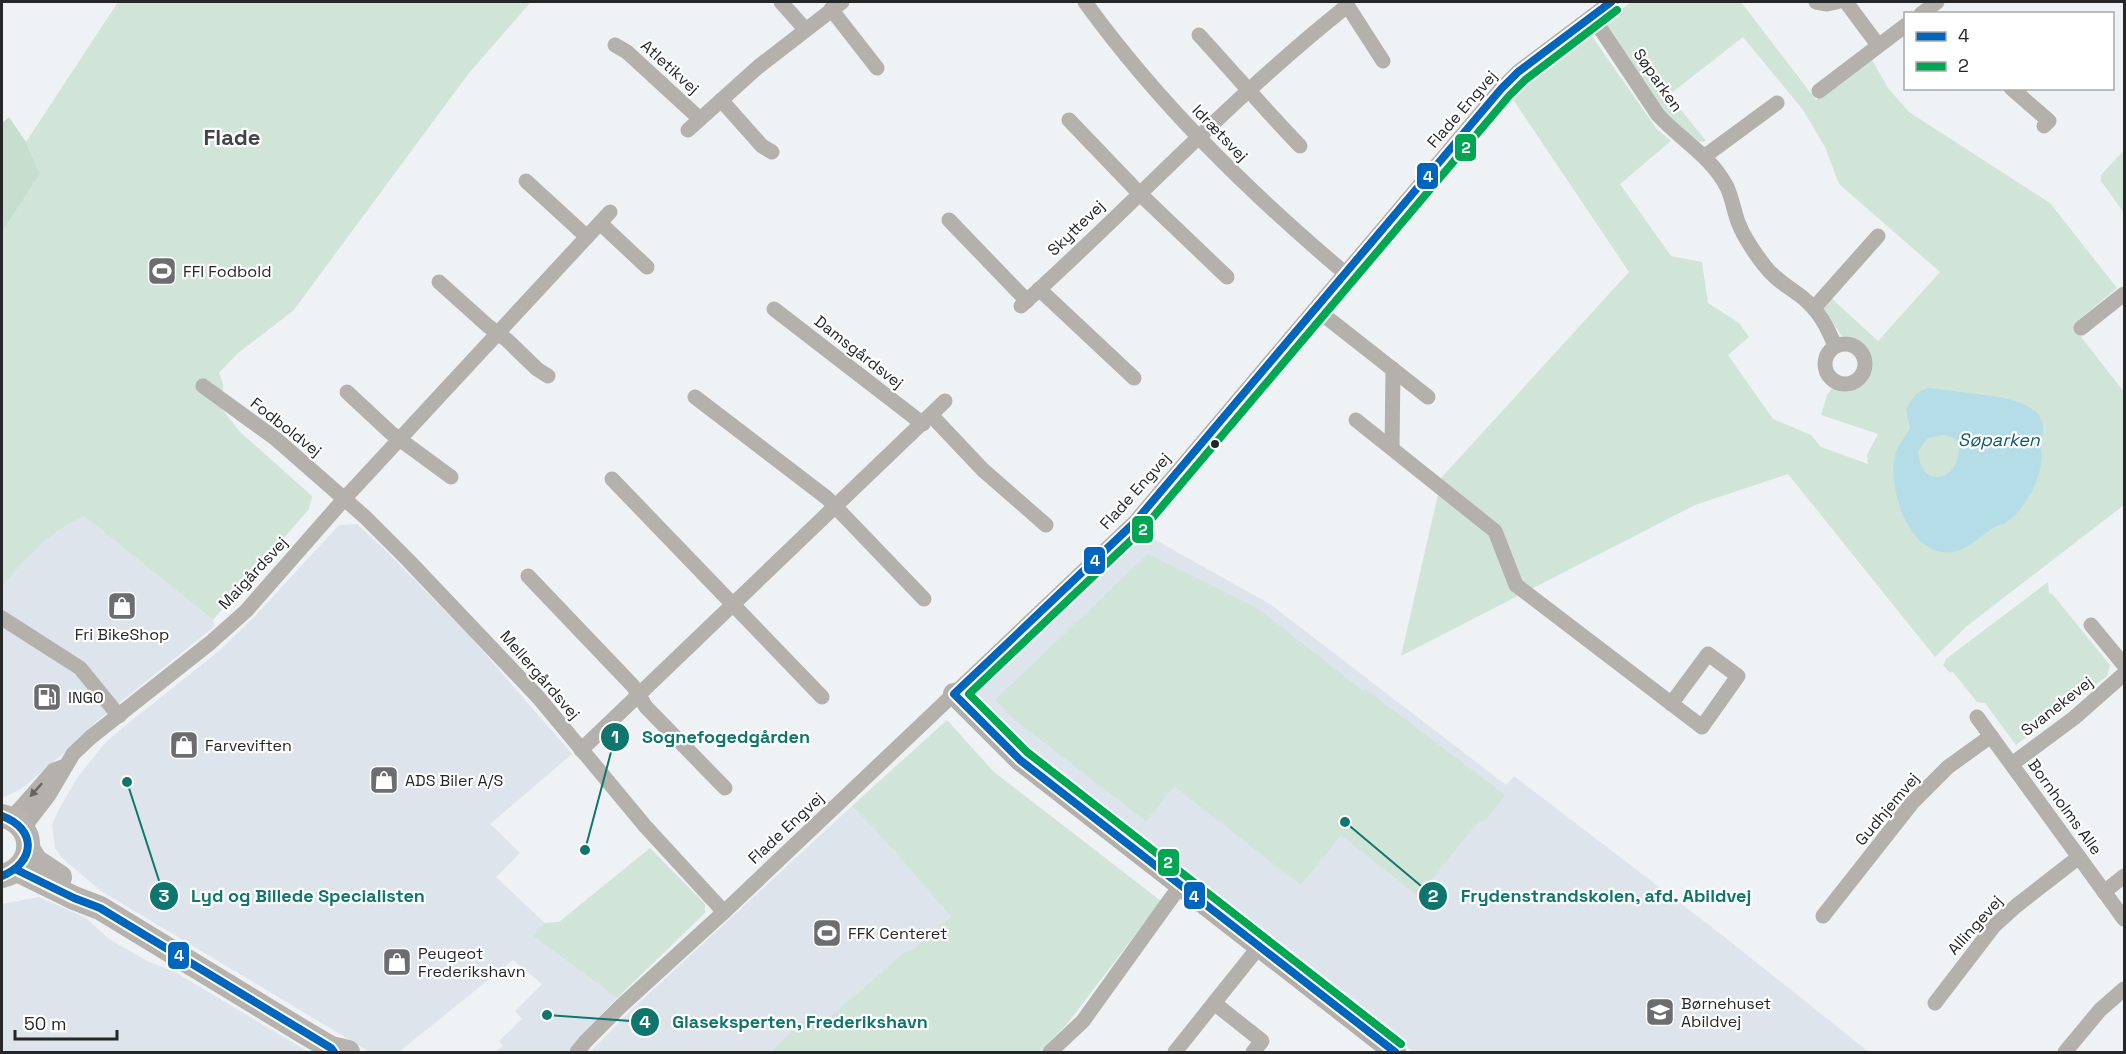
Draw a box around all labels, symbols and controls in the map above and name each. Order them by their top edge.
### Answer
legend [1904,12,2114,90]
text: 4 [1958,24,1969,47]
street label: Atletikvej [636,35,704,99]
street label: Søparken [1629,44,1687,116]
text: 2 [1958,54,1969,77]
street label: Flade Engvej [1423,66,1501,152]
street label: Idrætsvej [1188,100,1252,166]
district label: Flade [204,123,260,151]
line badge: 2 [1454,133,1477,162]
text: 2 [1461,137,1471,158]
line badge: 4 [1416,162,1439,190]
text: 4 [1423,166,1433,187]
street label: Skyttevej [1043,196,1109,260]
sports icon: FFI Fodbold [146,255,178,287]
place label: FFI Fodbold [183,261,271,282]
street label: Damsgårdsvej [810,311,908,393]
street label: Fodboldvej [246,393,326,461]
water label: Søparken [1958,428,2041,451]
unlabelled marker [1209,438,1221,450]
street label: Flade Engvej [1095,448,1175,534]
line badge: 2 [1131,515,1154,544]
text: 2 [1138,519,1148,540]
street label: Maigårdsvej [214,532,292,614]
line badge: 4 [1083,546,1106,575]
text: 4 [1090,550,1100,571]
shop icon: Fri BikeShop [106,590,138,622]
place label: Fri BikeShop [75,624,169,645]
street label: Mellergårdsvej [495,626,585,724]
street label: Svanekevej [2017,671,2097,741]
fuel station icon: INGO [31,681,63,713]
place label: INGO [68,687,104,708]
callout: Sognefogedgården [600,719,822,755]
text: 1 [611,725,619,748]
text: Sognefogedgården [642,725,810,748]
shop icon: Farveviften [168,729,200,761]
place label: Farveviften [205,735,292,756]
street label: Bornholms Alle [2023,755,2107,859]
shop icon: ADS Biler A/S [368,764,400,796]
street label: Gudhjemvej [1850,768,1924,850]
place label: ADS Biler A/S [405,770,503,791]
one-way arrow [29,782,42,798]
street label: Flade Engvej [744,787,828,869]
line badge: 2 [1157,848,1180,877]
text: 2 [1163,852,1173,873]
callout: Lyd og Billede Specialisten [149,878,437,914]
callout: Frydenstrandskolen, afd. Abildvej [1418,878,1764,914]
line badge: 4 [1183,881,1206,910]
text: 3 [159,884,170,907]
text: Lyd og Billede Specialisten [191,884,425,907]
text: 2 [1428,884,1439,907]
text: Frydenstrandskolen, afd. Abildvej [1461,884,1751,907]
text: 4 [1189,886,1199,907]
street label: Allingevej [1943,891,2007,959]
sports icon: FFK Centeret [811,917,843,949]
place label: FFK Centeret [848,923,947,944]
line badge: 4 [167,941,190,970]
place label: Peugeot Frederikshavn [418,943,525,982]
text: 4 [174,945,184,966]
shop icon: Peugeot Frederikshavn [381,946,413,978]
place label: Børnehuset Abildvej [1681,993,1771,1032]
school or university icon: Børnehuset Abildvej [1644,996,1676,1028]
scale bar [15,1003,117,1041]
callout: Glaseksperten, Frederikshavn [630,1004,940,1040]
text: 4 [639,1010,651,1033]
text: Glaseksperten, Frederikshavn [672,1010,928,1033]
text: 50 m [24,1012,66,1035]

